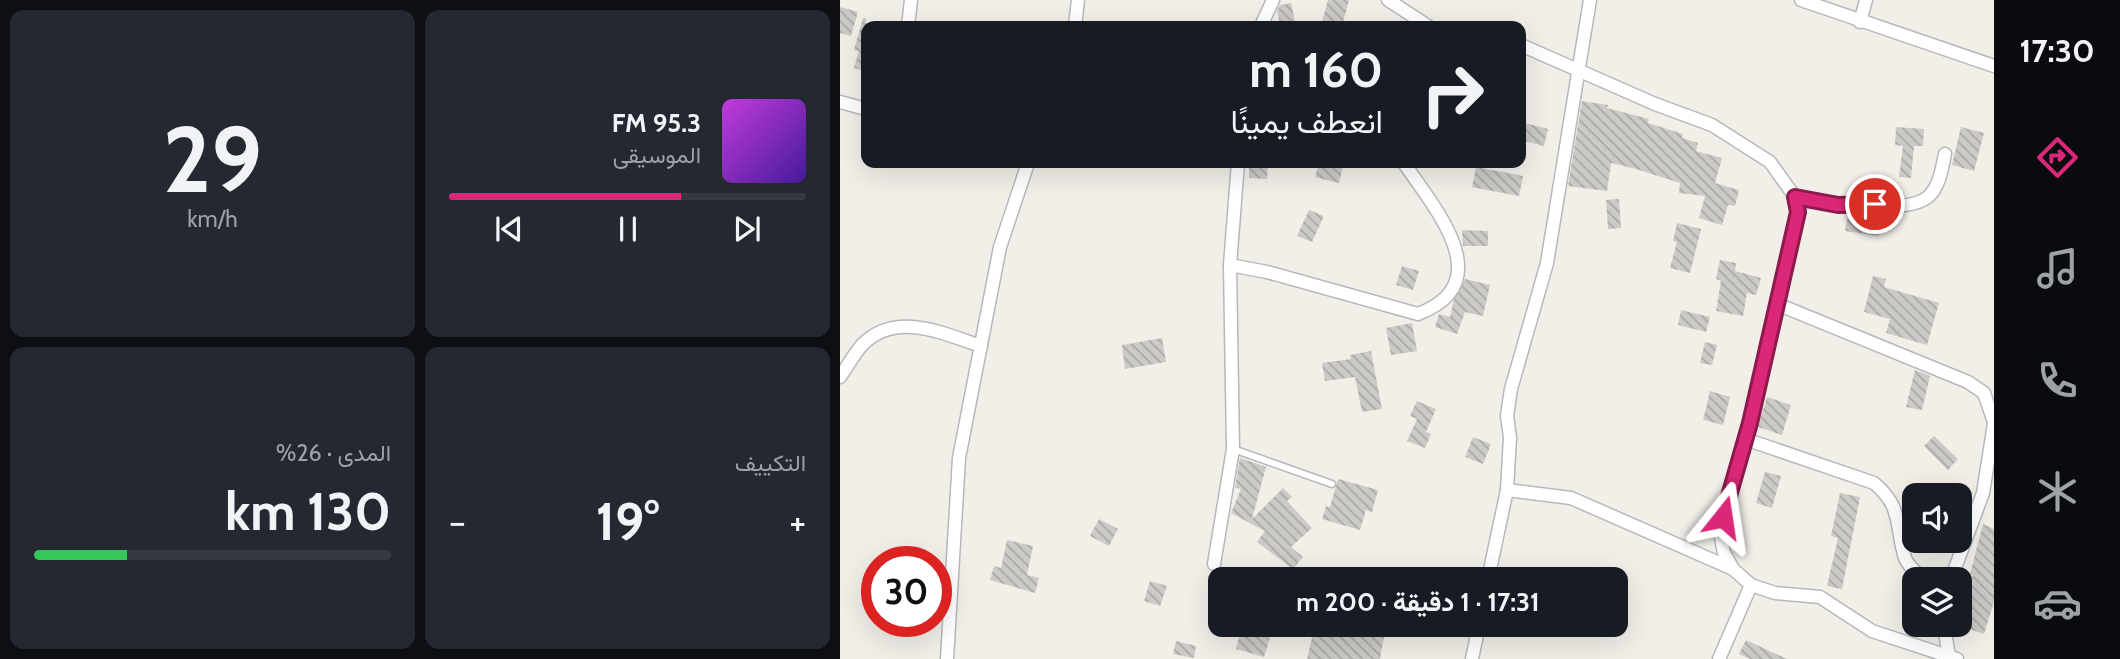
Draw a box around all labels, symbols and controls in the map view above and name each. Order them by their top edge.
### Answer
text: 17:30 [2019,31,2095,70]
text: 160 m [1249,40,1383,99]
icon: right [1407,49,1498,140]
text: انعطف يمينًا [1231,102,1383,141]
text: 29 [163,104,262,215]
text: 95.3 FM [612,107,701,139]
icon: directions [2033,133,2082,182]
text: الموسيقى [613,141,701,169]
pin [1845,174,1905,234]
icon: arrive [1856,185,1894,223]
text: km/h [187,205,238,233]
icon: previous [490,210,528,248]
icon: pause [609,210,647,248]
icon: next [728,210,766,248]
icon: music [2033,244,2082,293]
icon: phone [2033,356,2082,405]
text: المدى · 26% [276,439,391,467]
text: التكييف [735,449,806,477]
icon: climate [2033,467,2082,516]
text: 130 km [225,480,391,543]
position arrow [1686,480,1760,554]
map controls [1902,483,1972,637]
button: sound [1902,483,1972,553]
text: 19° [596,490,659,553]
text: − [449,498,466,545]
text: + [789,498,806,545]
speed limit sign: 30 [861,546,952,637]
button: layers [1902,567,1972,637]
icon: car [2033,579,2082,628]
text: 17:31 · 1 دقيقة · 200 m [1296,586,1540,618]

